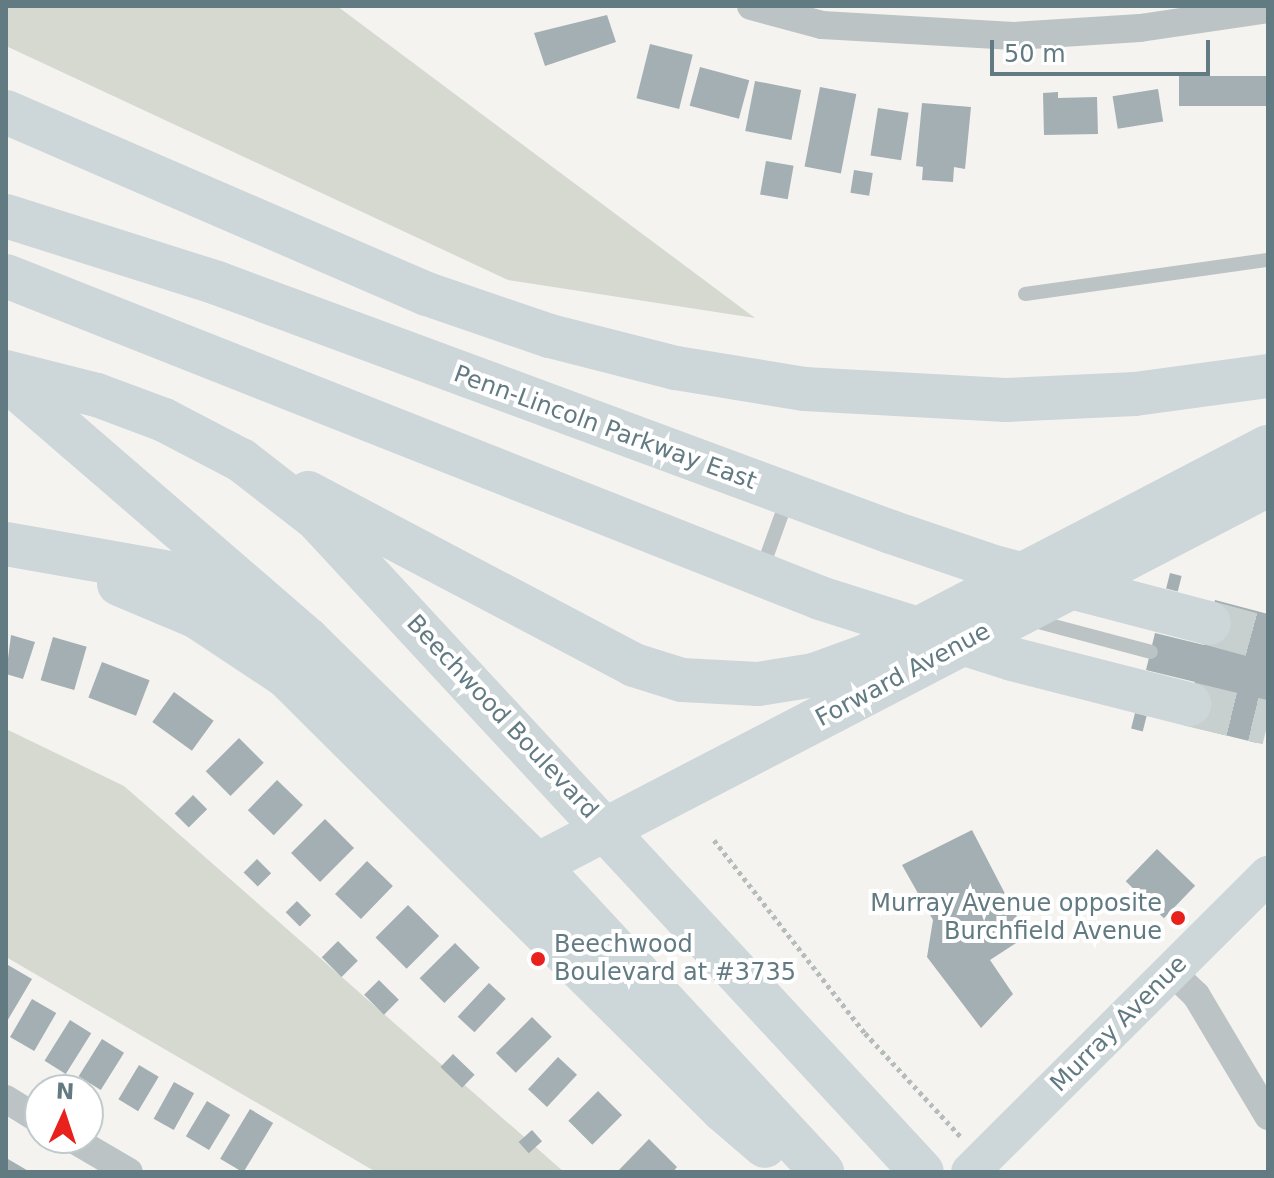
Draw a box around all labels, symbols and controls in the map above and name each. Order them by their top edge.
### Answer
scale bar [994,24,1214,74]
text: 50 m [1004,40,1066,68]
street label: Penn-Lincoln Parkway East [450,360,760,496]
street label: Beechwood Boulevard [400,609,604,825]
street label: Forward Avenue [811,617,995,733]
place label: Murray Avenue opposite Burchfield Avenue [870,890,1162,946]
marker: Murray Avenue opposite Burchfield Avenue [1169,909,1187,927]
place label: Beechwood Boulevard at #3735 [554,931,796,987]
marker: Beechwood Boulevard at #3735 [529,950,547,968]
street label: Murray Avenue [1045,950,1193,1098]
north arrow [24,1074,104,1154]
text: N [55,1079,75,1104]

